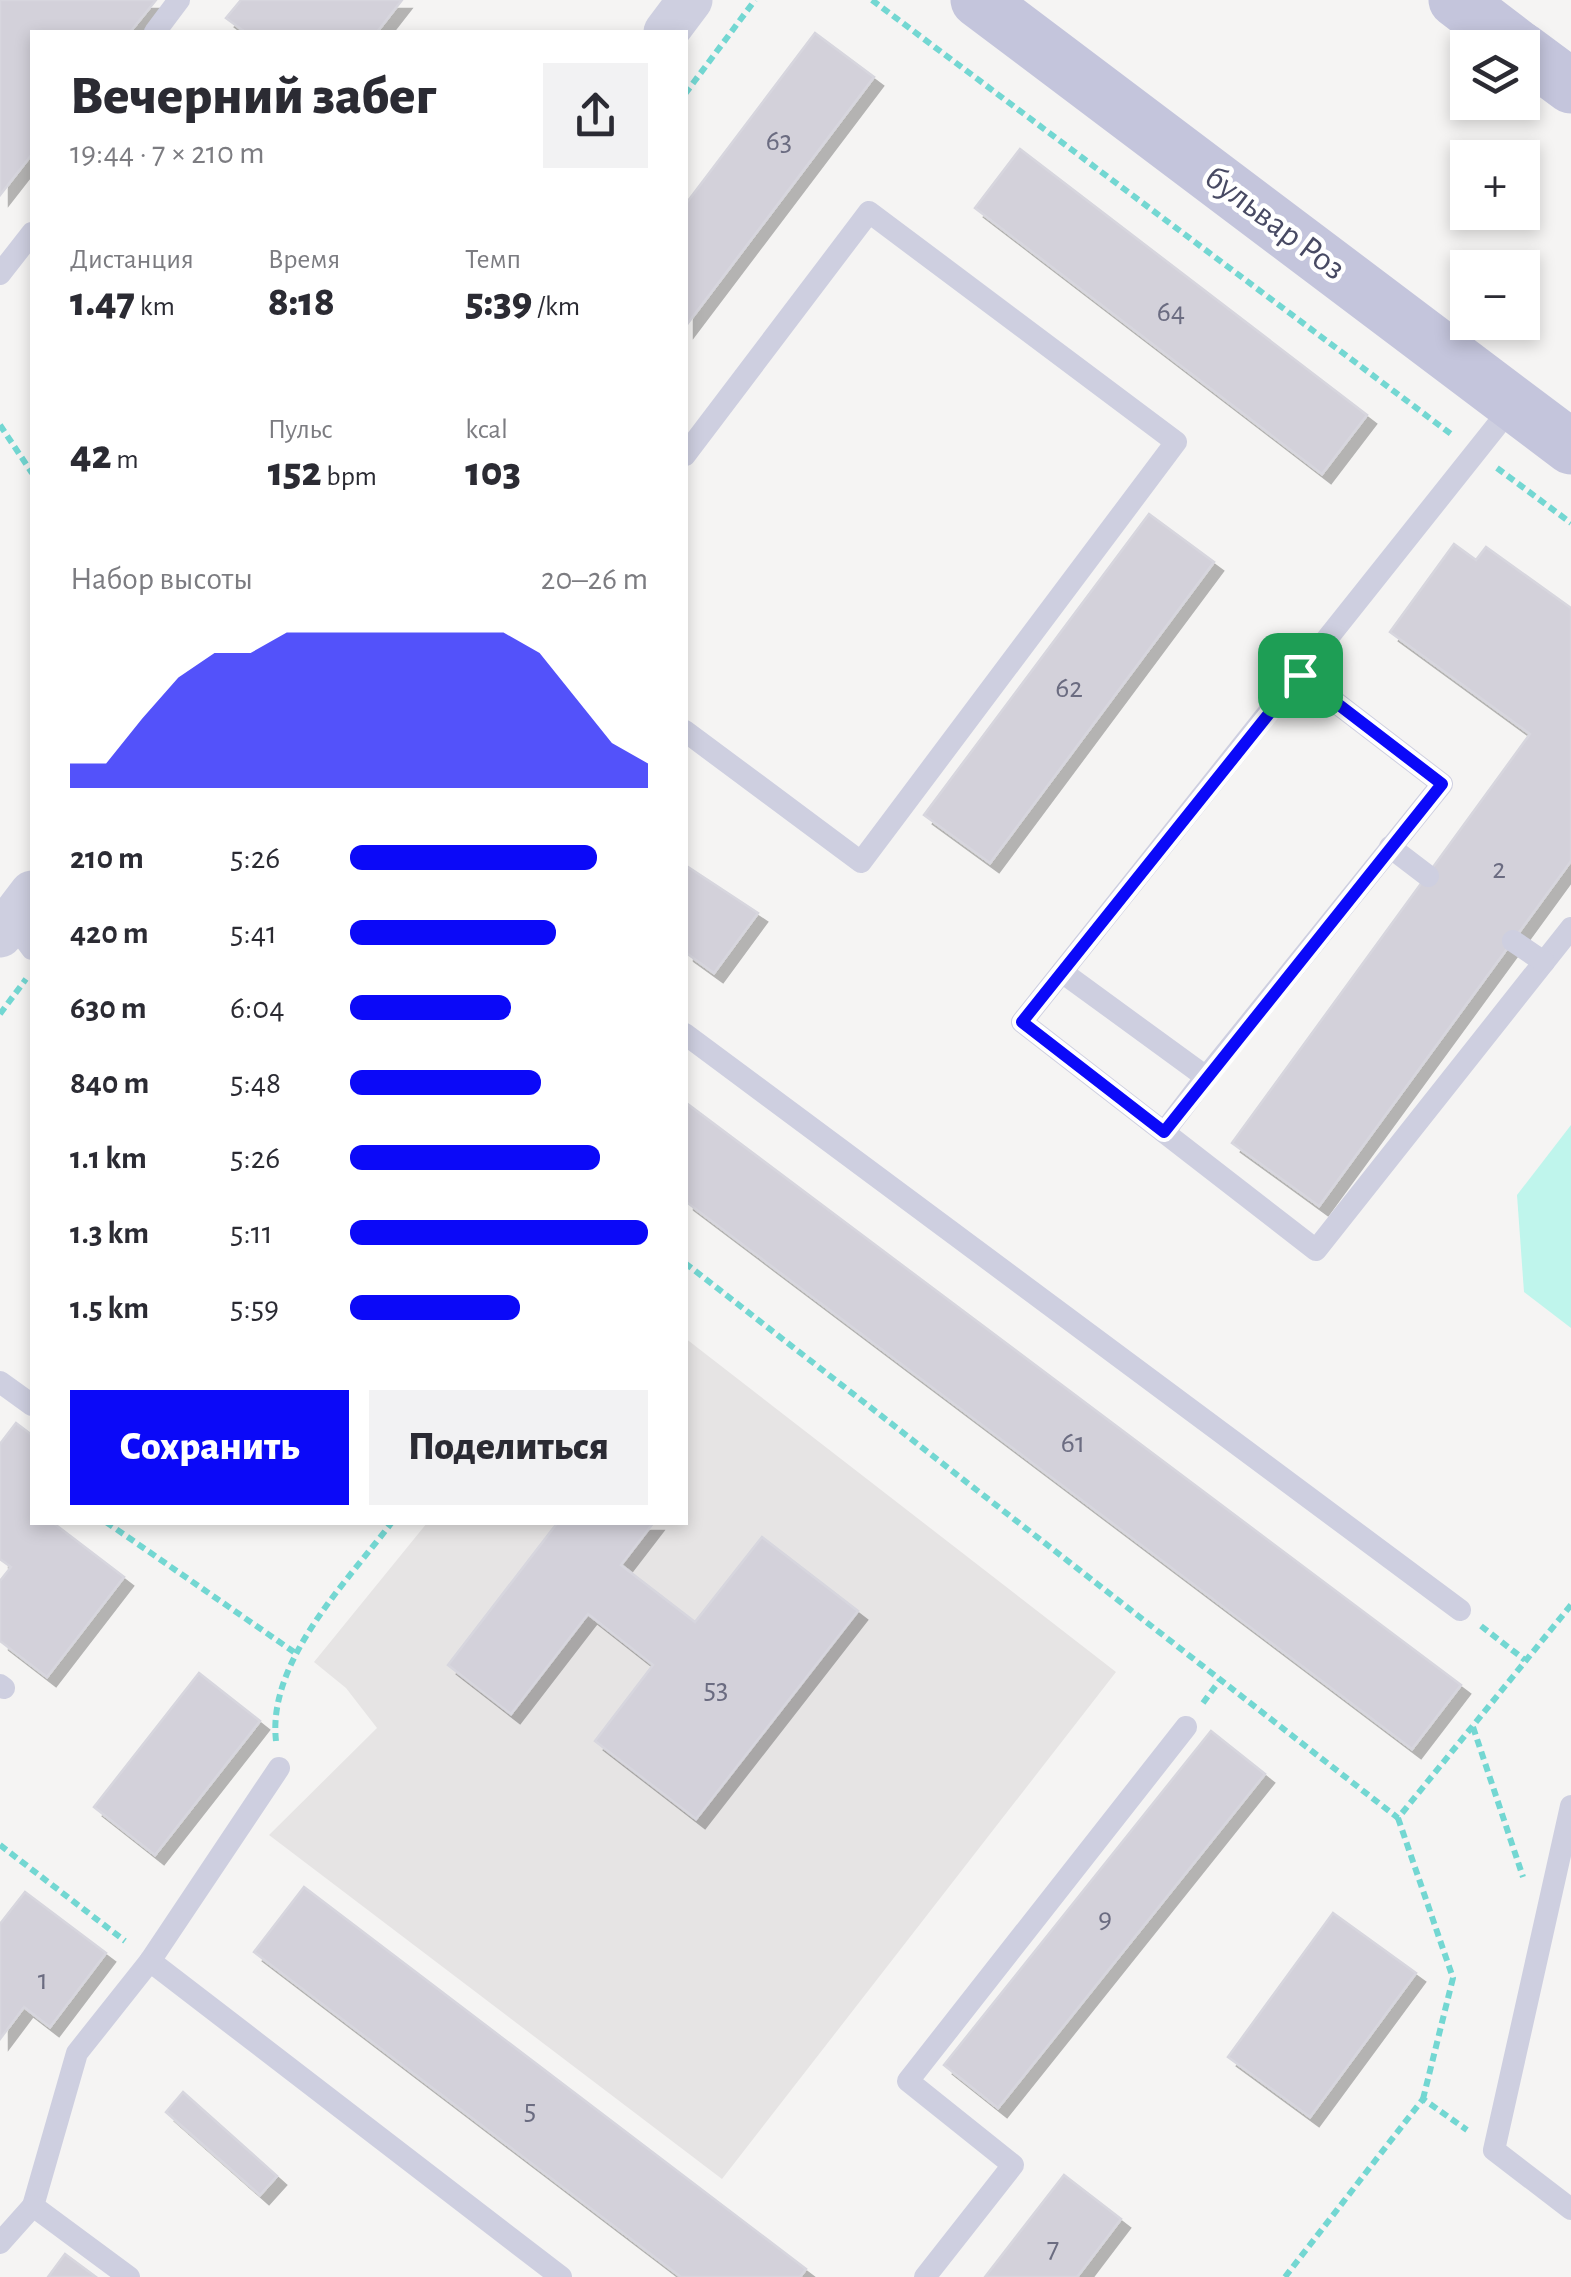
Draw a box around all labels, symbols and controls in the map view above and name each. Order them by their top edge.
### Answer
map controls [1450,30,1540,340]
button: layers [1450,30,1540,120]
button: share [543,63,648,168]
text: Вечерний забег [70,69,436,124]
house number: 63 [766,126,792,156]
text: 19:44 · 7 × 210 m [70,137,265,169]
button: + [1450,140,1540,230]
street label: бульвар Роз [1198,159,1352,287]
text: Дистанция [70,246,194,274]
text: Время [268,246,340,274]
text: Темп [465,246,521,274]
button: − [1450,250,1540,340]
text: 1.47 [70,281,135,323]
text: 8:18 [268,281,335,323]
text: 5:39 [465,281,532,323]
text: km [135,293,175,321]
text: /km [532,293,580,321]
house number: 64 [1157,297,1185,327]
text: Пульс [268,416,333,444]
text: kcal [465,416,508,444]
text: 42 [70,434,112,476]
text: m [112,446,139,474]
text: 152 [268,451,322,493]
text: 103 [465,451,521,493]
text: bpm [322,463,377,491]
text: Набор высоты [70,563,253,595]
text: 20–26 m [541,563,648,595]
pin [1258,633,1343,718]
icon: arrive [1273,648,1328,703]
house number: 62 [1055,673,1083,703]
text: 210 m [70,842,144,874]
text: 5:26 [230,842,280,874]
house number: 2 [1492,854,1506,884]
text: 420 m [70,917,149,949]
text: 5:41 [230,917,277,949]
text: 630 m [70,992,147,1024]
text: 6:04 [230,992,285,1024]
text: 840 m [70,1067,149,1099]
text: 5:48 [230,1067,281,1099]
text: 1.1 km [70,1142,147,1174]
text: 5:26 [230,1142,280,1174]
text: 1.3 km [70,1217,149,1249]
text: 5:11 [230,1217,273,1249]
text: 1.5 km [70,1292,149,1324]
text: 5:59 [230,1292,279,1324]
button: Сохранить [70,1390,349,1505]
button: Поделиться [369,1390,648,1505]
house number: 61 [1061,1428,1085,1458]
house number: 53 [704,1674,728,1704]
house number: 9 [1098,1904,1112,1934]
house number: 1 [38,1965,48,1995]
house number: 5 [524,2095,536,2125]
house number: 7 [1047,2233,1059,2263]

